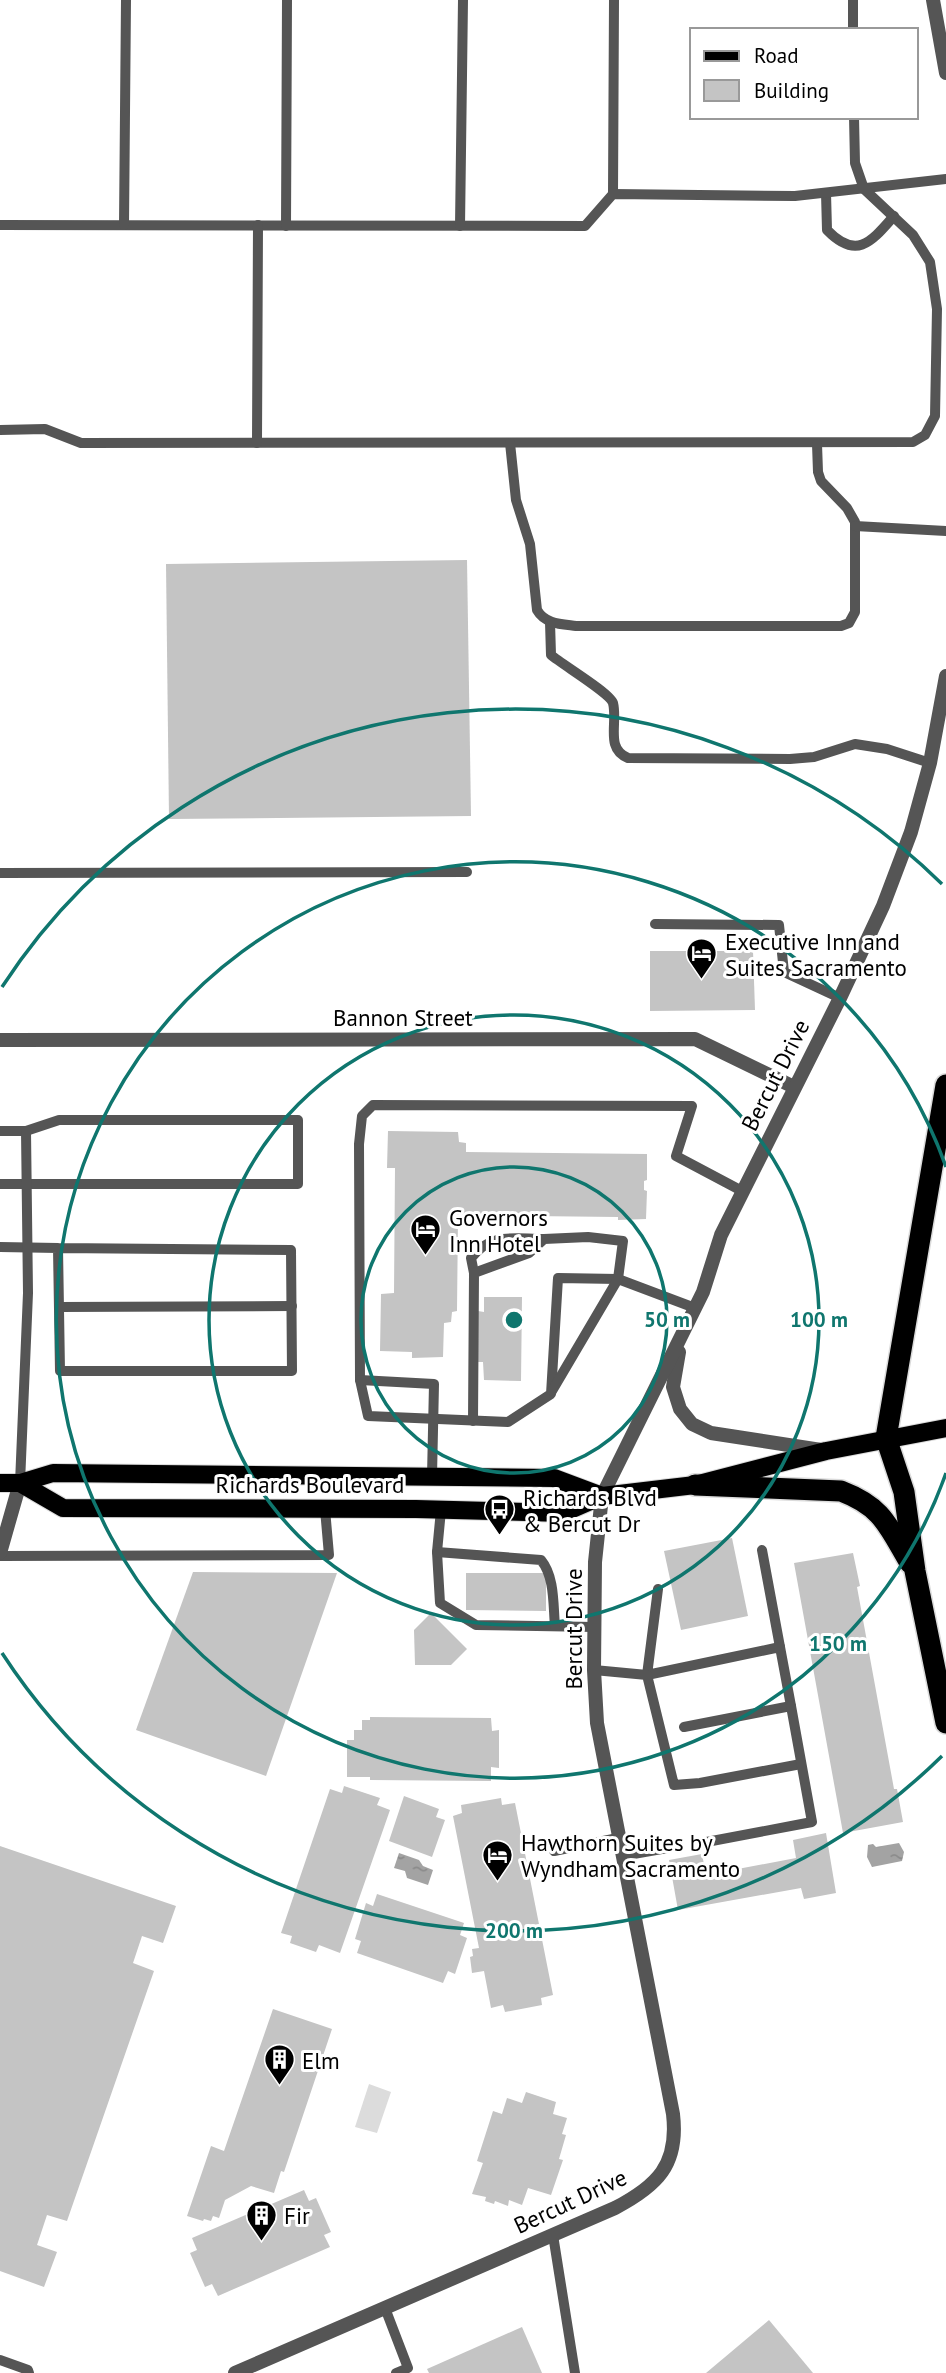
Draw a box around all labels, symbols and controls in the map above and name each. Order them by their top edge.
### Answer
legend [690,28,918,119]
text: Road [754,42,798,69]
text: Building [754,77,829,104]
place label: Executive Inn and Suites Sacramento [725,927,907,982]
hotel icon: Executive Inn and Suites Sacramento [685,937,719,981]
street label: Bannon Street [333,1003,473,1032]
street label: Bercut Drive [735,1014,815,1136]
place label: Governors Inn Hotel [449,1203,548,1258]
hotel icon: Governors Inn Hotel [409,1213,443,1257]
text: 50 m [644,1306,690,1333]
text: 100 m [790,1306,848,1333]
centre of rings [502,1308,526,1332]
street label: Richards Boulevard [216,1470,404,1499]
place label: Richards Blvd & Bercut Dr [523,1483,657,1538]
bus stop icon: Richards Blvd & Bercut Dr [483,1493,517,1537]
street label: Bercut Drive [559,1568,588,1690]
text: 150 m [809,1630,867,1657]
place label: Hawthorn Suites by Wyndham Sacramento [521,1828,740,1883]
hotel icon: Hawthorn Suites by Wyndham Sacramento [481,1838,515,1882]
text: 200 m [485,1917,543,1944]
building icon: Elm [262,2043,296,2087]
place label: Elm [302,2046,340,2075]
street label: Bercut Drive [509,2162,631,2240]
building icon: Fir [244,2198,278,2242]
place label: Fir [284,2201,310,2230]

